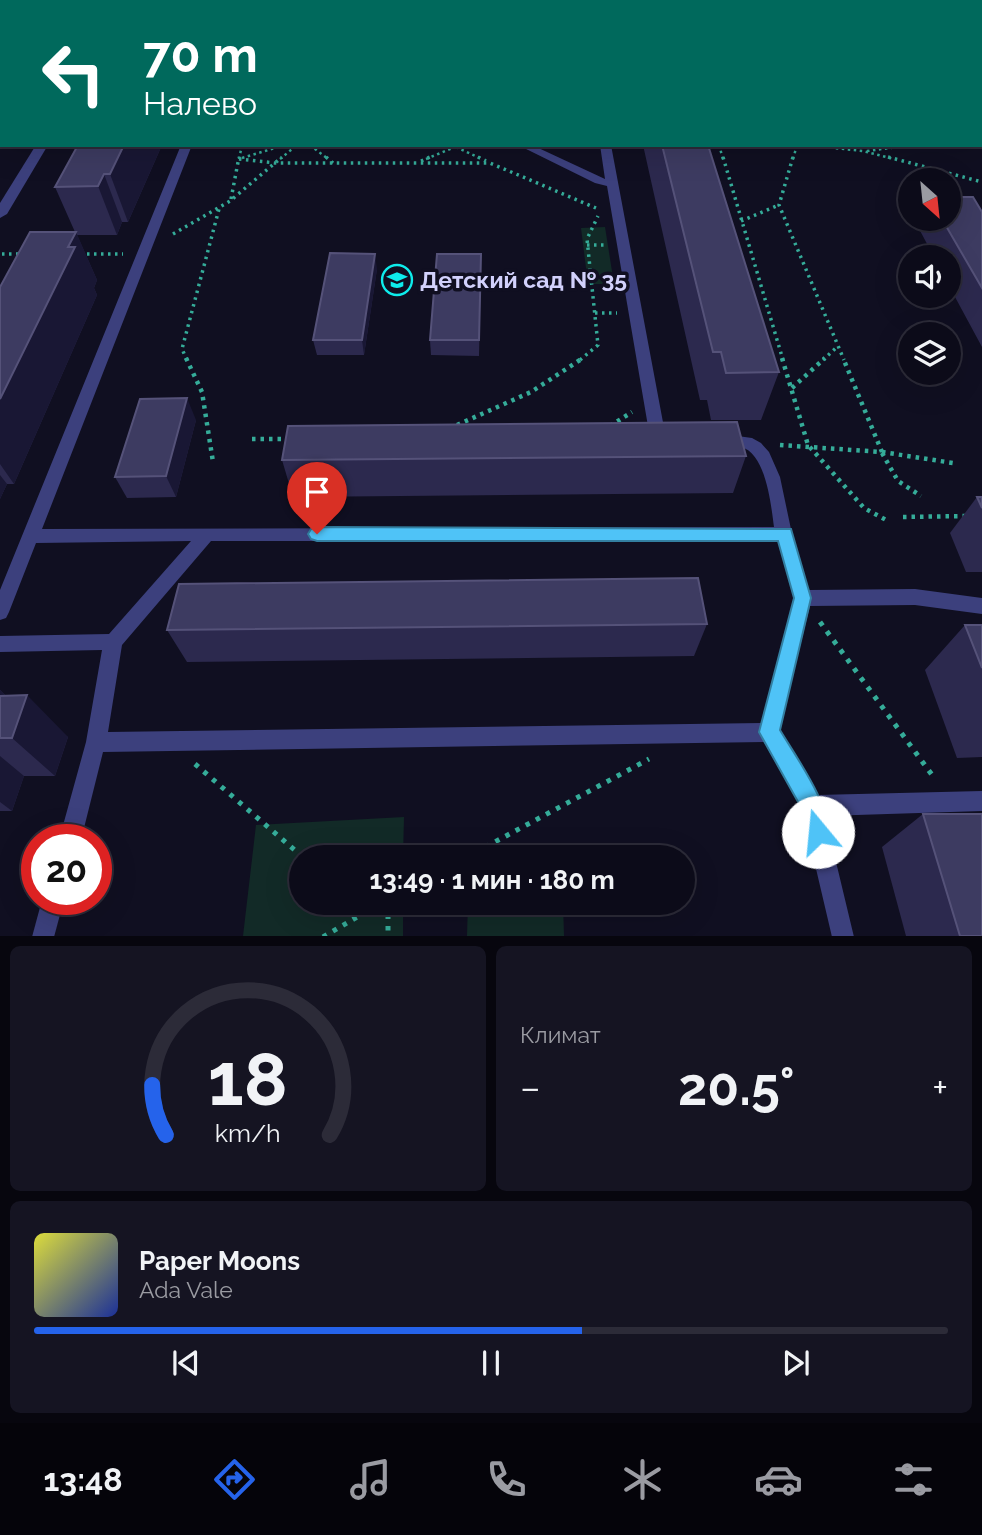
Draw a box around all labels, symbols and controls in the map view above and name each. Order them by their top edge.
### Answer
text: 70 m [143,26,258,83]
icon: left [28,28,119,119]
text: Налево [143,85,257,122]
north arrow [898,168,961,231]
map controls [898,168,961,385]
button: sound [898,245,961,308]
school or university icon: Детский сад № 35 [380,263,414,297]
place label: Детский сад № 35 [420,266,627,293]
button: layers [898,322,961,385]
pin [287,462,347,534]
icon: arrive [298,473,336,511]
position arrow [781,795,855,869]
speed limit sign: 20 [21,824,112,915]
text: 13:49 · 1 мин · 180 m [369,865,615,895]
text: Климат [520,1021,601,1048]
text: 18 [208,1037,288,1122]
text: 20.5° [678,1056,795,1117]
text: − [520,1065,540,1110]
text: + [932,1065,948,1110]
text: km/h [215,1117,281,1147]
text: Paper Moons [139,1246,300,1276]
text: Ada Vale [139,1276,233,1303]
icon: previous [167,1344,205,1382]
icon: pause [472,1344,510,1382]
icon: next [777,1344,815,1382]
icon: directions [210,1455,259,1504]
icon: music [346,1455,395,1504]
icon: phone [482,1455,531,1504]
icon: climate [618,1455,667,1504]
icon: car [754,1455,803,1504]
icon: filters [889,1455,938,1504]
text: 13:48 [43,1461,123,1498]

